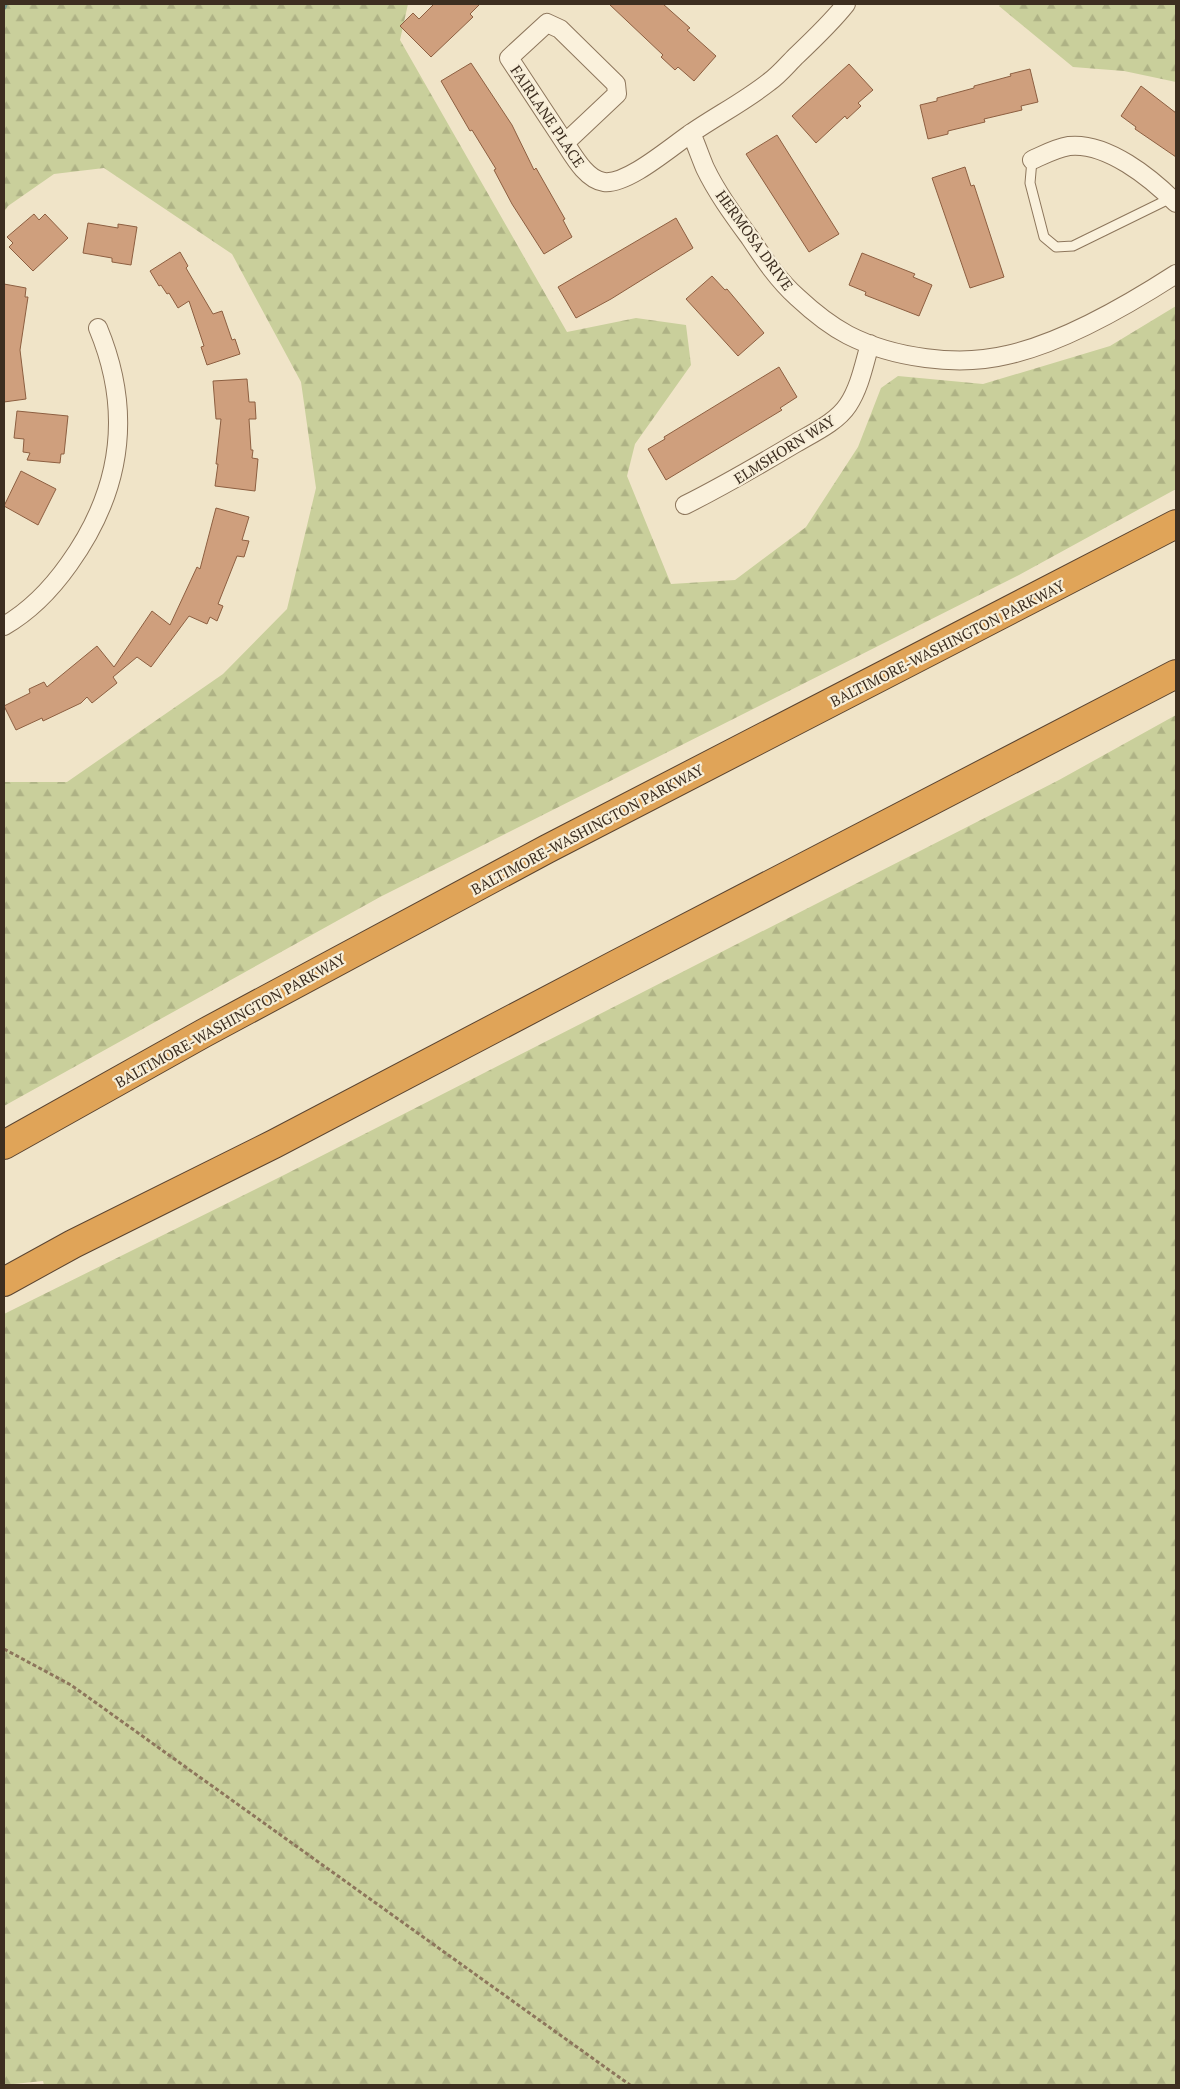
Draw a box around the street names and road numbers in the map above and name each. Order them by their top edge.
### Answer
street label: FAIRLANE PLACE [506,61,590,171]
street label: HERMOSA DRIVE [712,186,798,294]
street label: ELMSHORN WAY [730,410,839,488]
street label: BALTIMORE-WASHINGTON PARKWAY [826,575,1068,711]
street label: BALTIMORE-WASHINGTON PARKWAY [467,759,707,899]
street label: BALTIMORE-WASHINGTON PARKWAY [111,948,349,1092]

